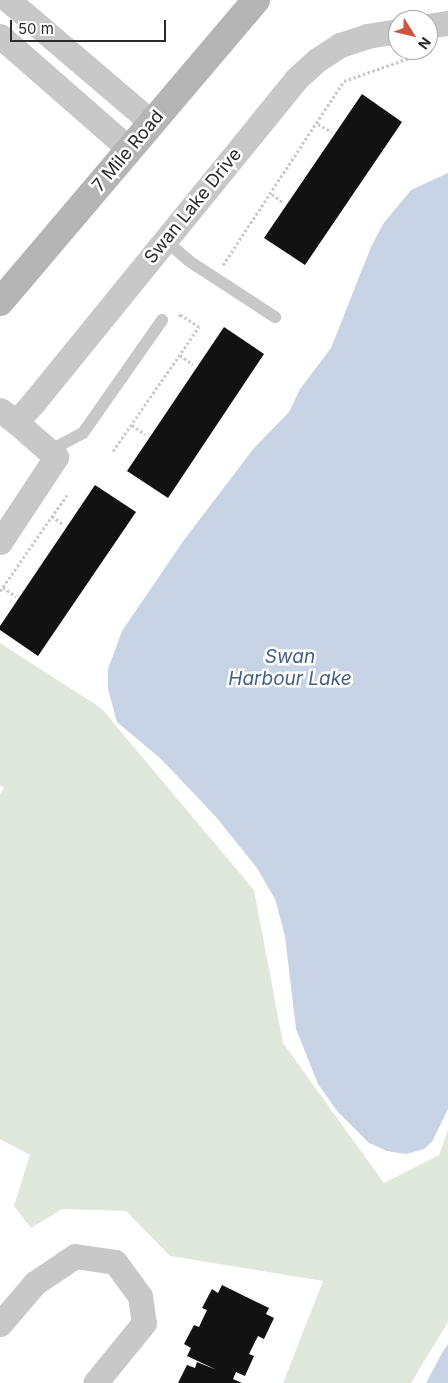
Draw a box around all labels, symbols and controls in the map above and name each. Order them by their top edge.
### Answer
scale bar [12,10,169,42]
north arrow [388,10,438,60]
text: 50 m [18,19,54,38]
text: N [415,34,435,53]
street label: 7 Mile Road [88,106,168,196]
street label: Swan Lake Drive [140,144,246,268]
water label: Swan Harbour Lake [228,646,352,690]

